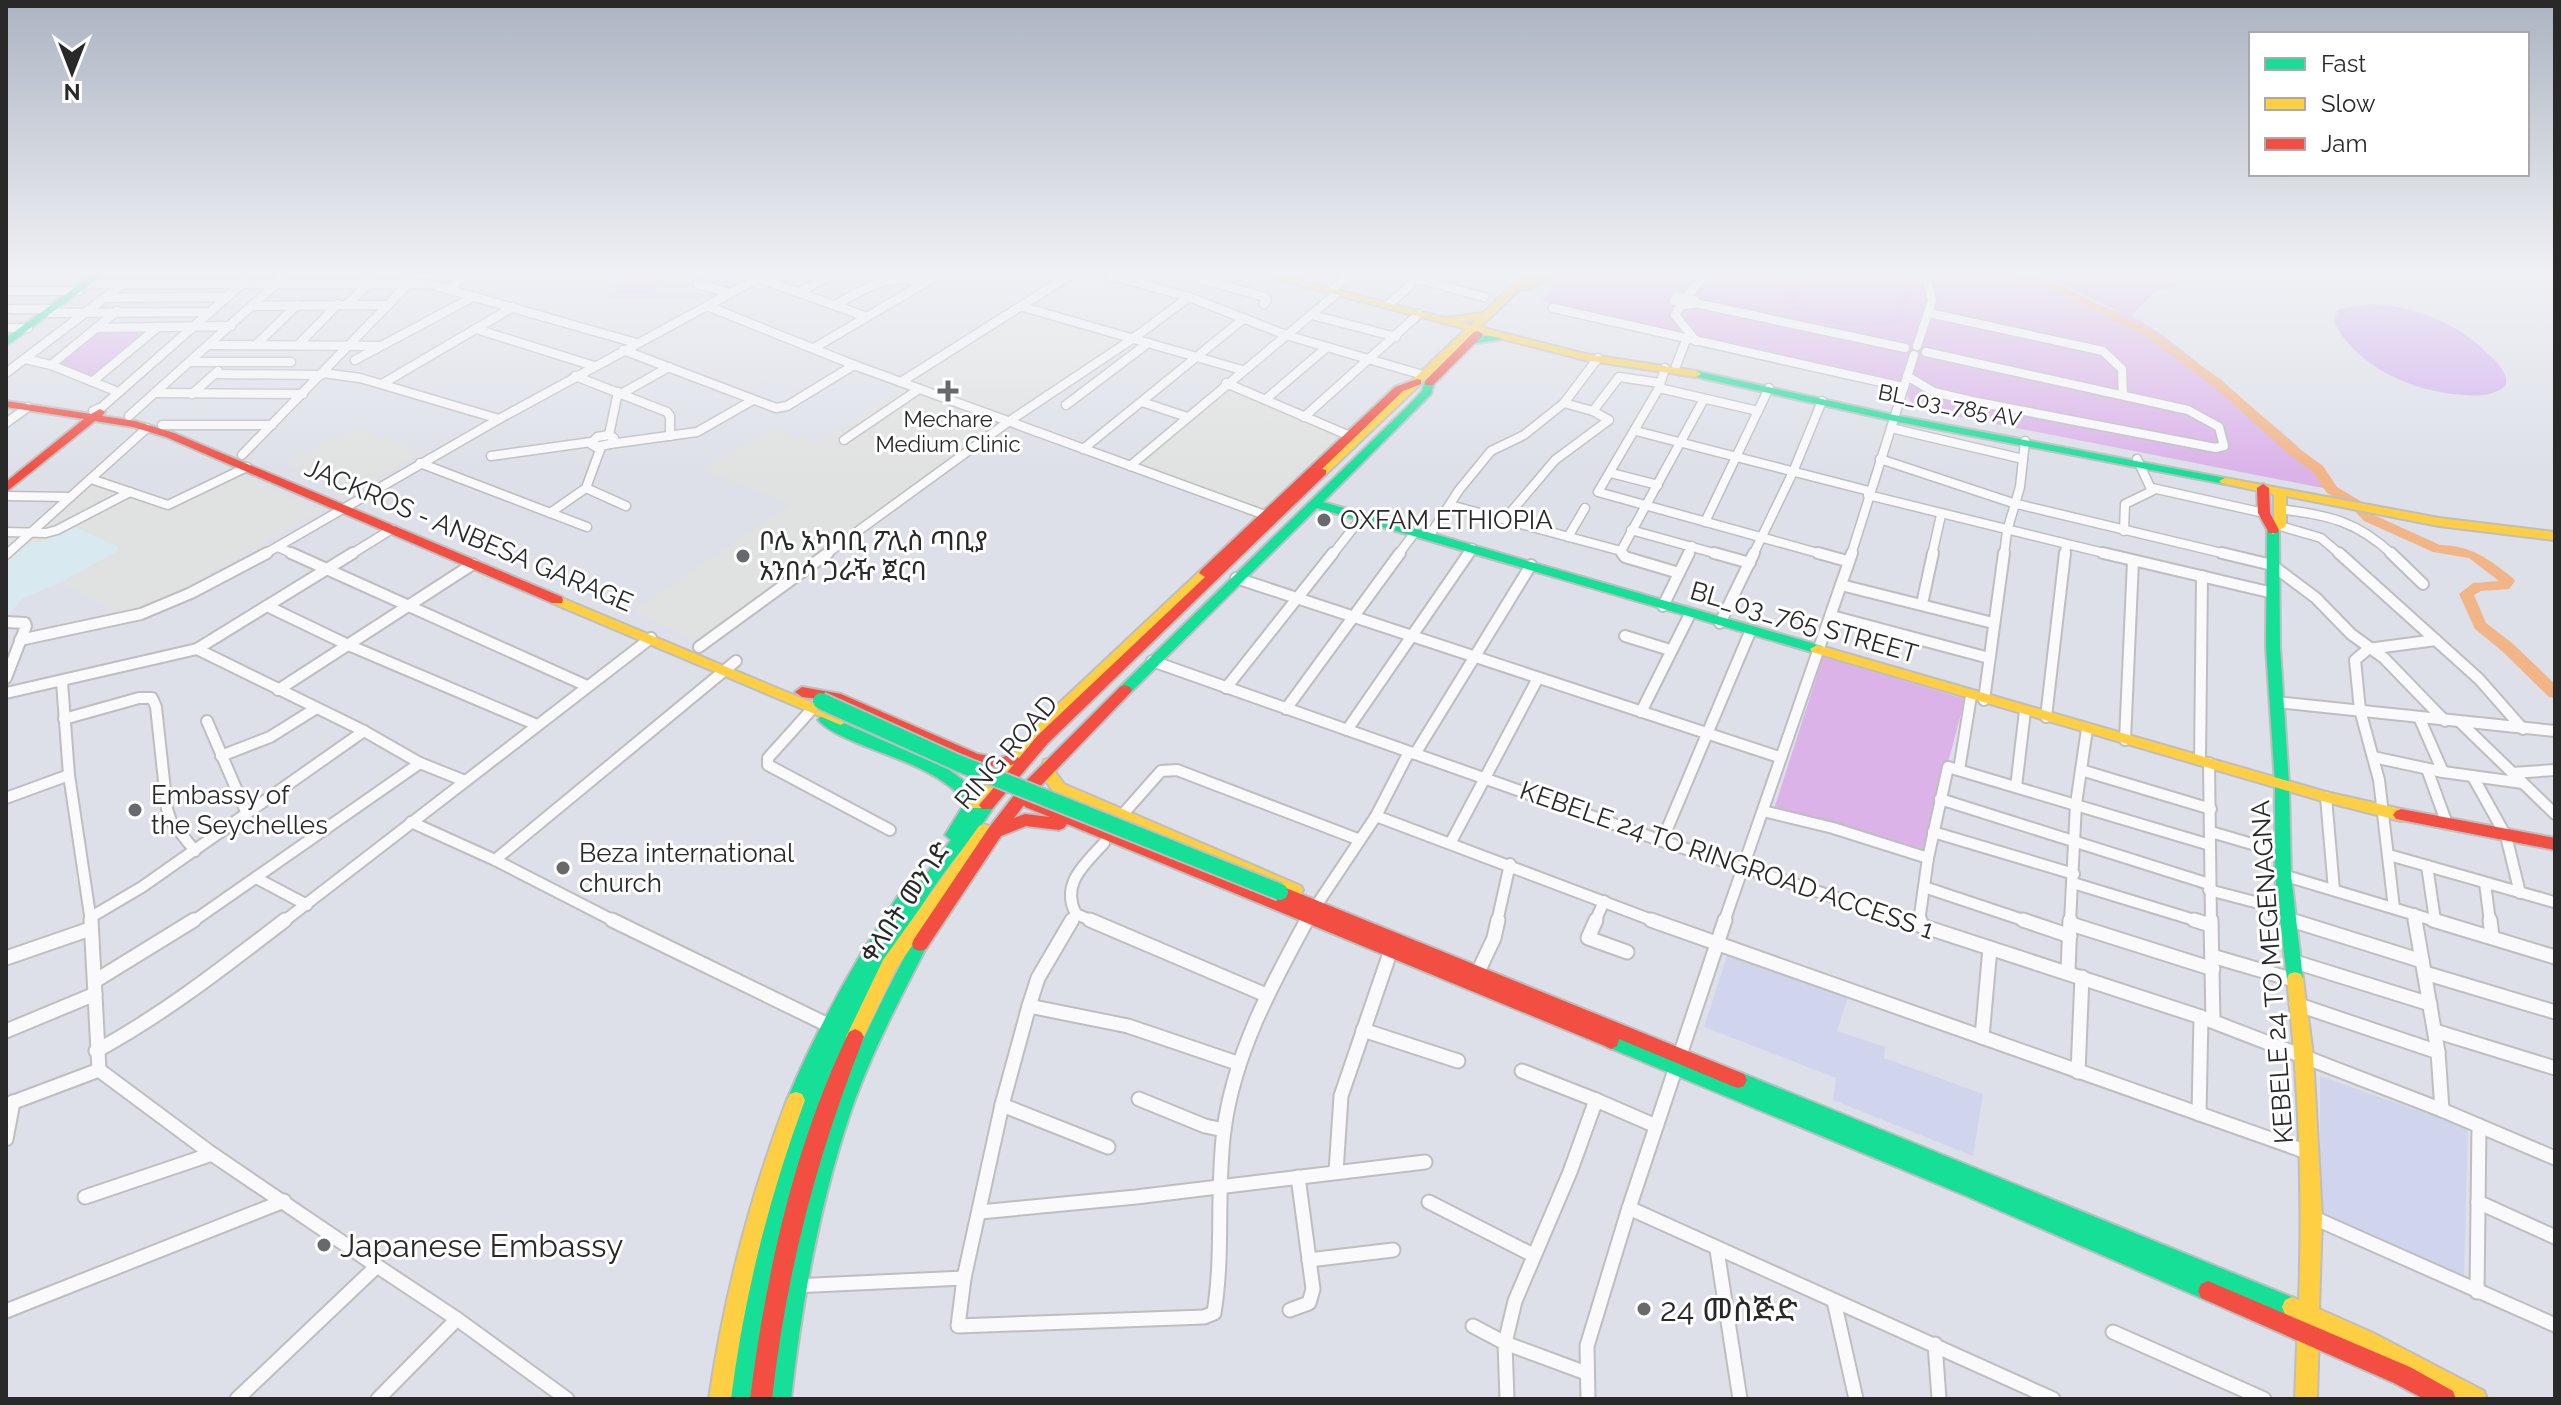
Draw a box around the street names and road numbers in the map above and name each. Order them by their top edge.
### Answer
street label: BL_03_785 AV [1876,378,2024,432]
street label: JACKROS - ANBESA GARAGE [301,452,637,618]
street label: BL_03_765 STREET [1687,575,1921,669]
street label: RING ROAD [949,689,1063,815]
street label: KEBELE 24 TO RINGROAD ACCESS 1 [1516,775,1938,945]
street label: KEBELE 24 TO MEGENAGNA [2245,799,2299,1145]
street label: ቀለበት መንገድ [854,835,957,968]

